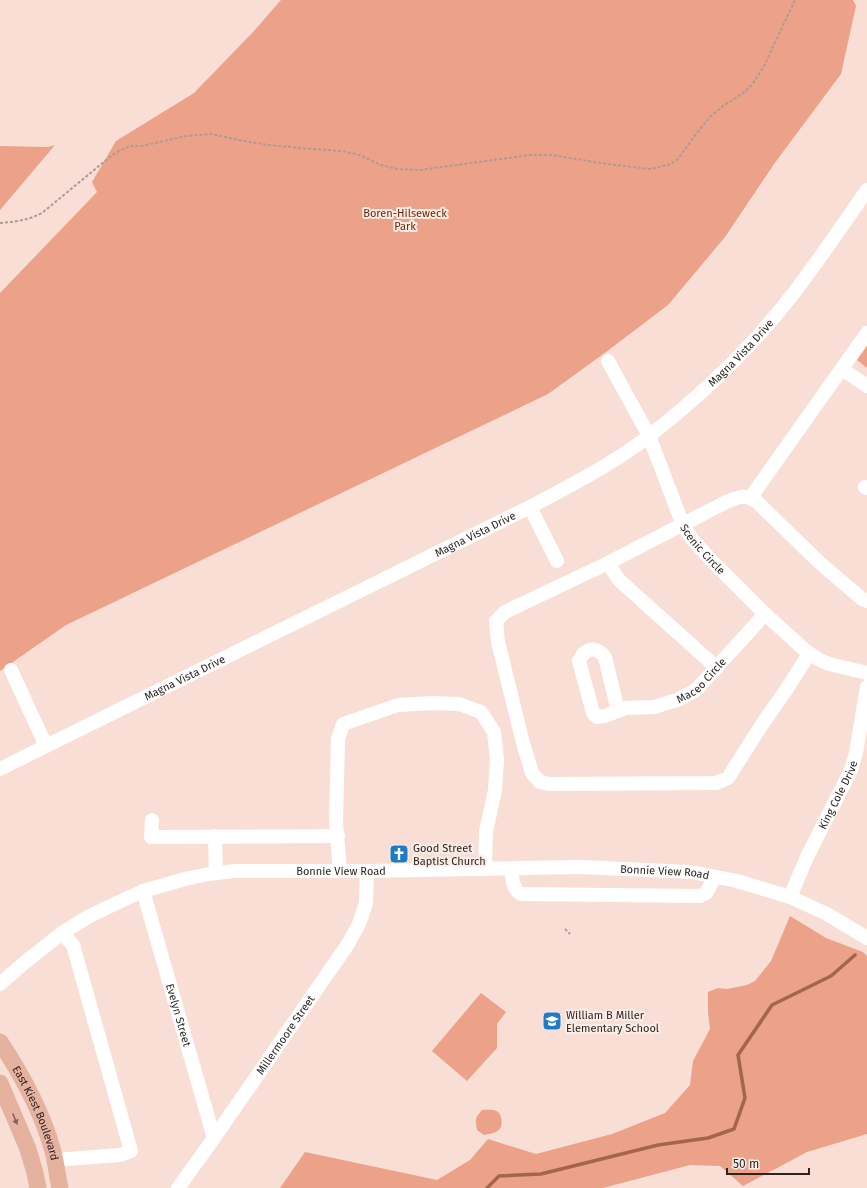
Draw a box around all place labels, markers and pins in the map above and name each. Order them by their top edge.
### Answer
place label: Good Street Baptist Church [413,842,486,868]
church icon: Good Street Baptist Church [388,843,410,865]
place label: William B Miller Elementary School [566,1009,659,1035]
school or university icon: William B Miller Elementary School [541,1010,563,1032]

